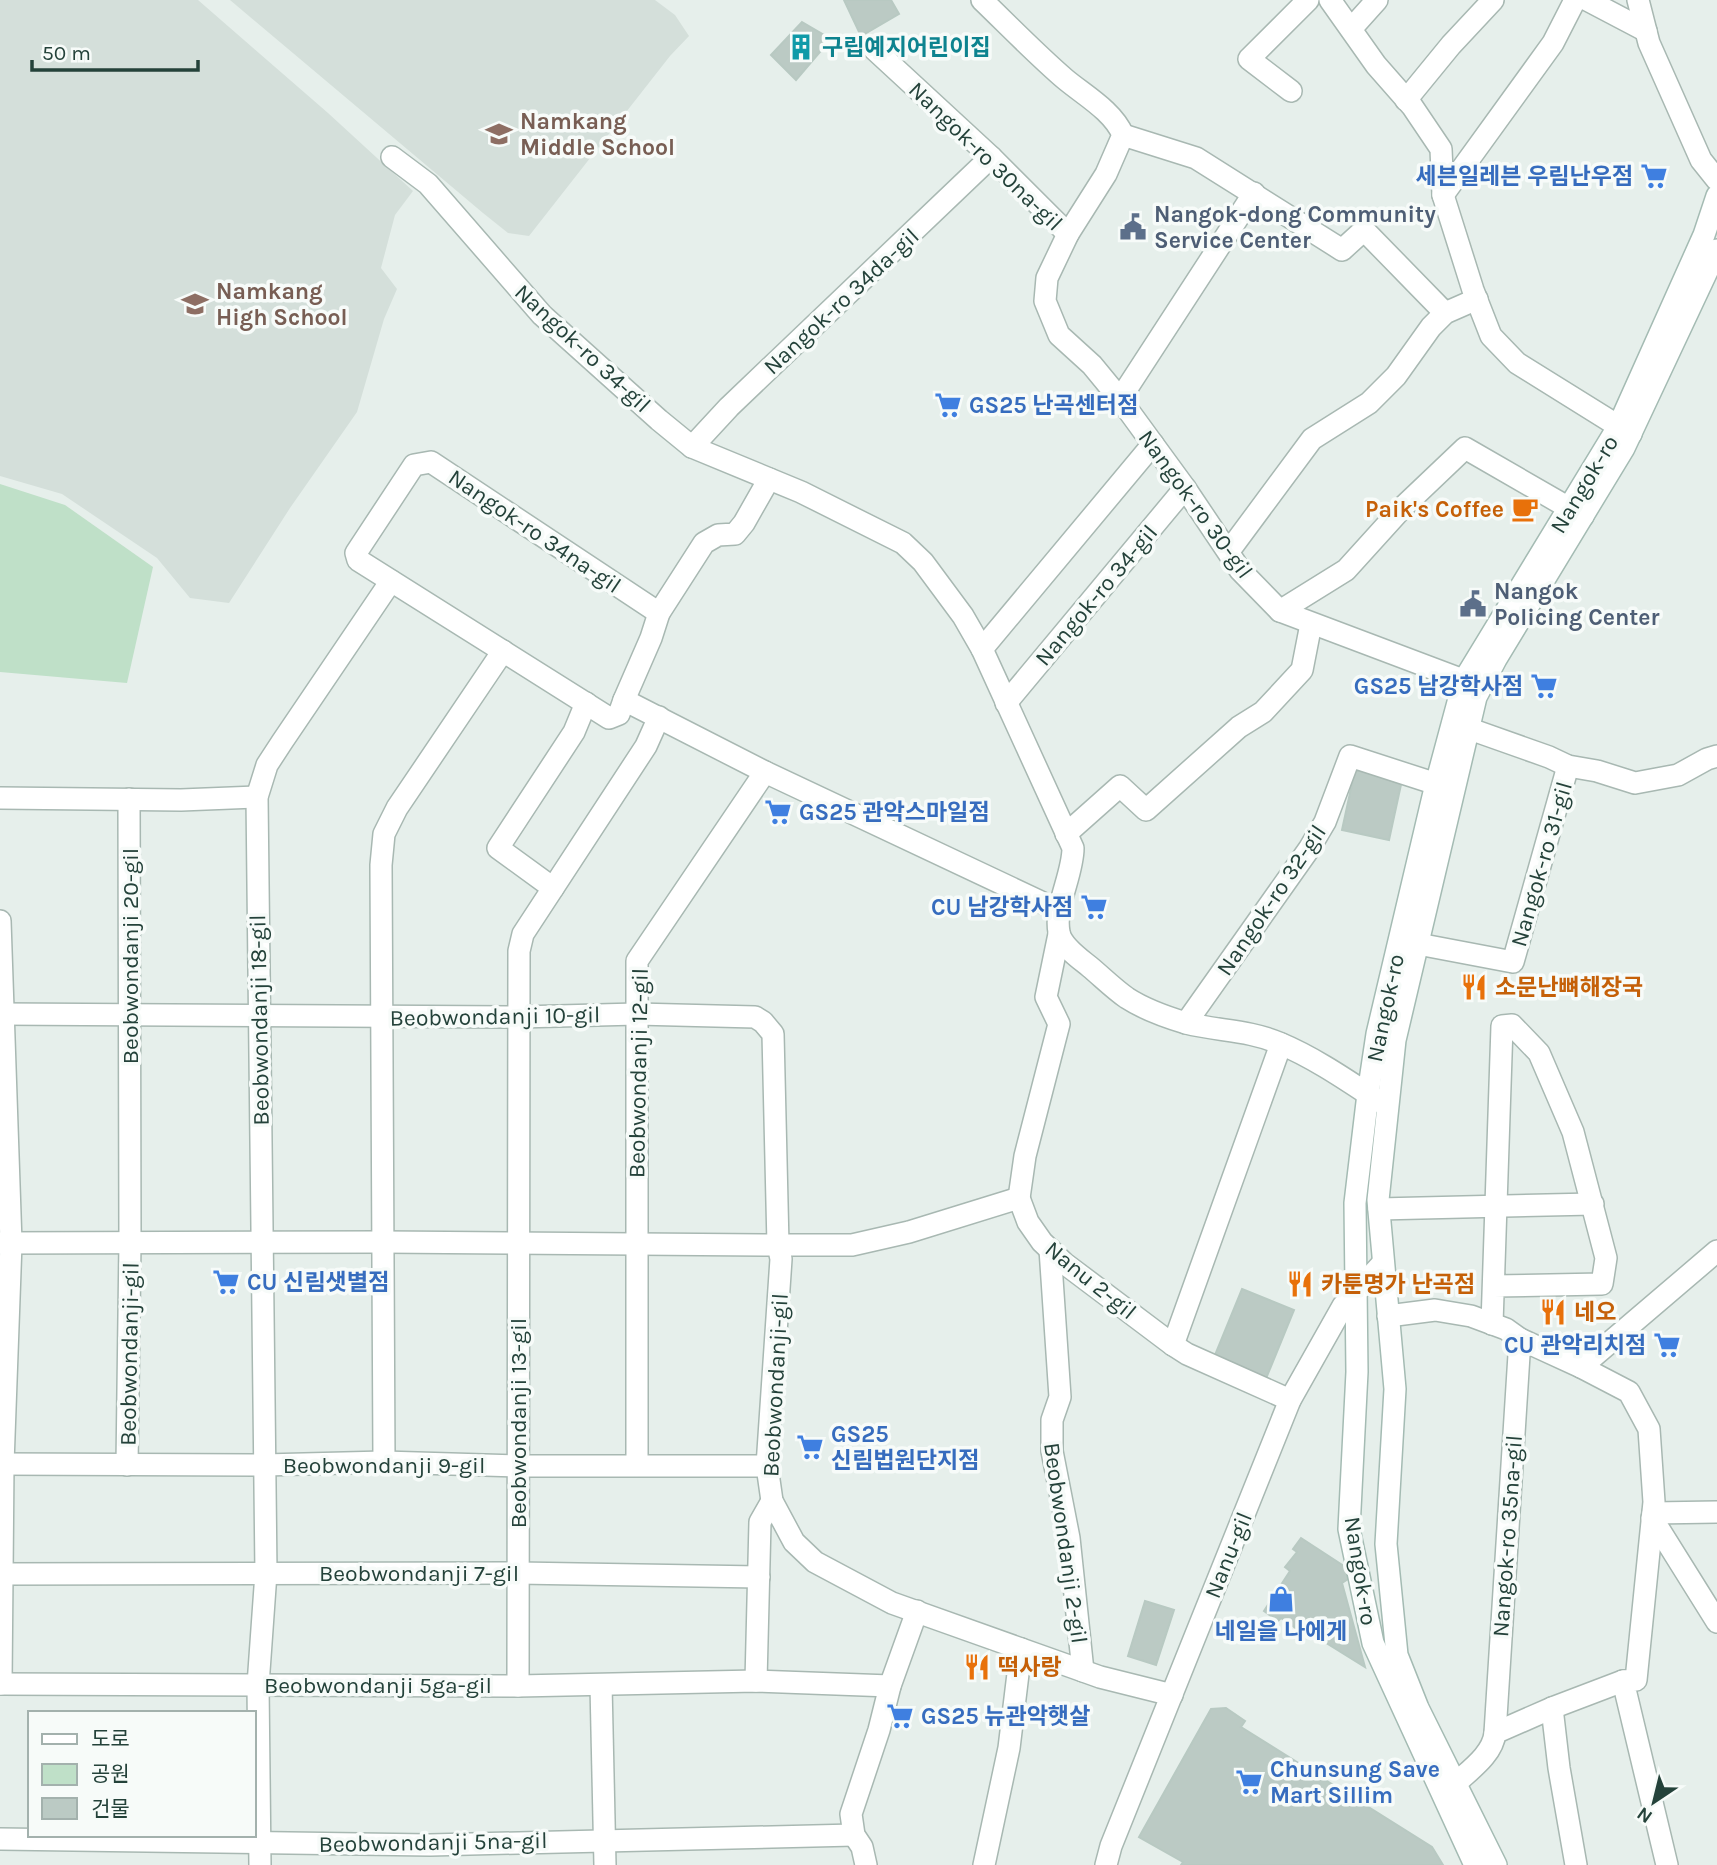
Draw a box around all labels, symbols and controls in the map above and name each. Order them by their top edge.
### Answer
scale bar [32,28,198,72]
building icon: 구립예지어린이집 [786,32,816,62]
place label: 구립예지어린이집 [822,34,991,61]
text: 50 m [42,41,91,65]
street label: Nangok-ro 30na-gil [903,76,1068,237]
place label: Namkang Middle School [520,108,675,161]
school or university icon: Namkang Middle School [484,119,514,149]
supermarket icon: 세븐일레븐 우림난우점 [1639,161,1669,191]
place label: 세븐일레븐 우림난우점 [1416,163,1633,190]
place label: Nangok-dong Community Service Center [1154,201,1436,254]
public building icon: Nangok-dong Community Service Center [1118,212,1148,242]
street label: Nangok-ro 34da-gil [758,223,924,380]
place label: Namkang High School [216,278,348,331]
street label: Nangok-ro 34-gil [509,279,656,418]
school or university icon: Namkang High School [180,289,210,319]
supermarket icon: GS25 난곡센터점 [933,390,963,420]
place label: GS25 난곡센터점 [969,392,1138,419]
street label: Nangok-ro 30-gil [1133,425,1258,584]
street label: Nangok-ro [1545,430,1624,538]
street label: Nangok-ro 34na-gil [443,464,626,599]
cafe icon: Paik's Coffee [1510,494,1540,524]
place label: Paik's Coffee [1365,496,1504,523]
street label: Nangok-ro 34-gil [1030,519,1163,671]
place label: Nangok Policing Center [1494,578,1660,631]
public building icon: Nangok Policing Center [1458,589,1488,619]
supermarket icon: GS25 남강학사점 [1529,671,1559,701]
place label: GS25 남강학사점 [1354,673,1523,700]
street label: Nangok-ro 31-gil [1505,778,1578,950]
supermarket icon: GS25 관악스마일점 [763,797,793,827]
place label: GS25 관악스마일점 [799,799,989,826]
street label: Nangok-ro 32-gil [1211,820,1332,981]
street label: Beobwondanji 20-gil [117,848,144,1064]
supermarket icon: CU 남강학사점 [1079,892,1109,922]
place label: CU 남강학사점 [931,894,1073,921]
street label: Beobwondanji 18-gil [244,914,275,1126]
street label: Nangok-ro [1361,952,1410,1065]
street label: Beobwondanji 12-gil [623,968,654,1178]
restaurant icon: 소문난뼈해장국 [1459,972,1489,1002]
place label: 소문난뼈해장국 [1495,974,1643,1001]
street label: Beobwondanji 10-gil [389,1001,601,1032]
street label: Nanu 2-gil [1040,1236,1142,1325]
street label: Beobwondanji-gil [114,1262,145,1446]
supermarket icon: CU 신림샛별점 [211,1267,241,1297]
place label: CU 신림샛별점 [247,1269,389,1296]
restaurant icon: 카툰명가 난곡점 [1285,1269,1315,1299]
place label: 카툰명가 난곡점 [1321,1271,1475,1298]
street label: Beobwondanji-gil [757,1292,794,1478]
restaurant icon: 네오 [1538,1297,1568,1327]
place label: 네오 [1574,1299,1616,1326]
street label: Beobwondanji 13-gil [505,1318,532,1528]
supermarket icon: CU 관악리치점 [1652,1330,1682,1360]
place label: CU 관악리치점 [1504,1332,1646,1359]
place label: GS25 신림법원단지점 [831,1421,979,1474]
supermarket icon: GS25 신림법원단지점 [795,1432,825,1462]
street label: Nangok-ro 35na-gil [1487,1434,1528,1638]
street label: Beobwondanji 2-gil [1038,1441,1093,1645]
street label: Beobwondanji 9-gil [283,1452,485,1479]
street label: Nanu-gil [1199,1508,1258,1602]
street label: Nangok-ro [1339,1515,1382,1627]
street label: Beobwondanji 7-gil [319,1560,519,1587]
shop icon: 네일을 나에게 [1266,1584,1296,1614]
place label: 네일을 나에게 [1215,1618,1347,1645]
restaurant icon: 떡사랑 [962,1652,992,1682]
place label: 떡사랑 [998,1654,1061,1681]
street label: Beobwondanji 5ga-gil [264,1672,492,1699]
supermarket icon: GS25 뉴관악햇살 [885,1701,915,1731]
place label: GS25 뉴관악햇살 [921,1703,1090,1730]
legend [28,1711,256,1837]
text: 도로 [91,1727,130,1751]
place label: Chunsung Save Mart Sillim [1270,1756,1440,1809]
text: 공원 [91,1762,130,1786]
supermarket icon: Chunsung Save Mart Sillim [1234,1767,1264,1797]
north arrow [1619,1767,1689,1837]
text: 건물 [91,1797,130,1821]
text: N [1633,1802,1657,1828]
street label: Beobwondanji 5na-gil [318,1827,548,1858]

